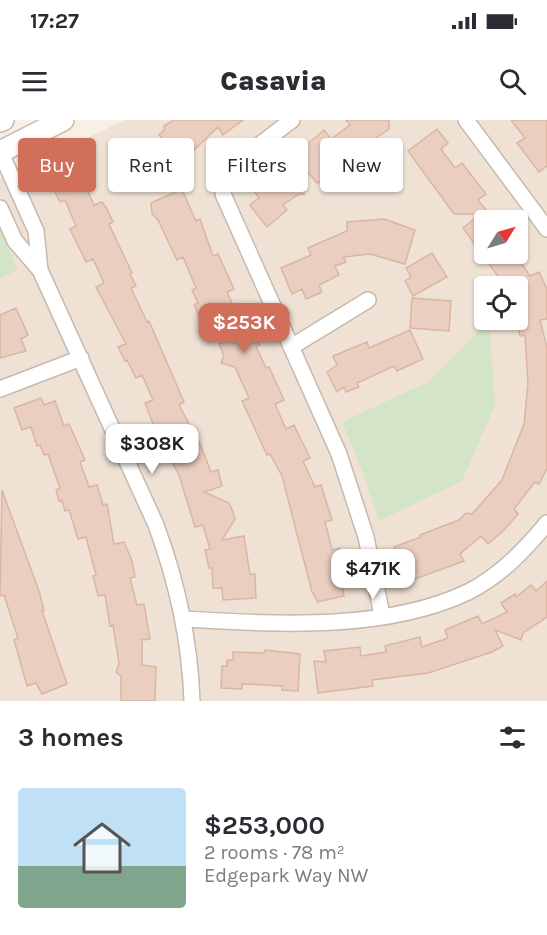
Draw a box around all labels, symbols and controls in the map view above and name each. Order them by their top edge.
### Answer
text: 17:27 [30,8,79,34]
icon: menu [18,65,51,98]
text: Casavia [220,65,327,97]
icon: search [496,65,529,98]
chip: Buy [18,138,96,192]
chip: Rent [108,138,194,192]
chip: Filters [206,138,308,192]
chip: New [320,138,403,192]
north arrow [474,210,528,264]
map controls [474,210,528,330]
button: locate [474,276,528,330]
pin: $253K [202,303,286,354]
text: $253K [212,311,276,334]
pin: $308K [110,424,194,475]
text: $308K [120,432,184,455]
pin: $471K [331,549,415,600]
text: $471K [345,557,401,580]
icon: filters [496,721,529,754]
text: 3 homes [18,722,124,753]
text: $253,000 [204,810,325,841]
icon: home [66,812,138,884]
text: 2 rooms · 78 m² [204,841,345,864]
text: Edgepark Way NW [204,864,368,887]

